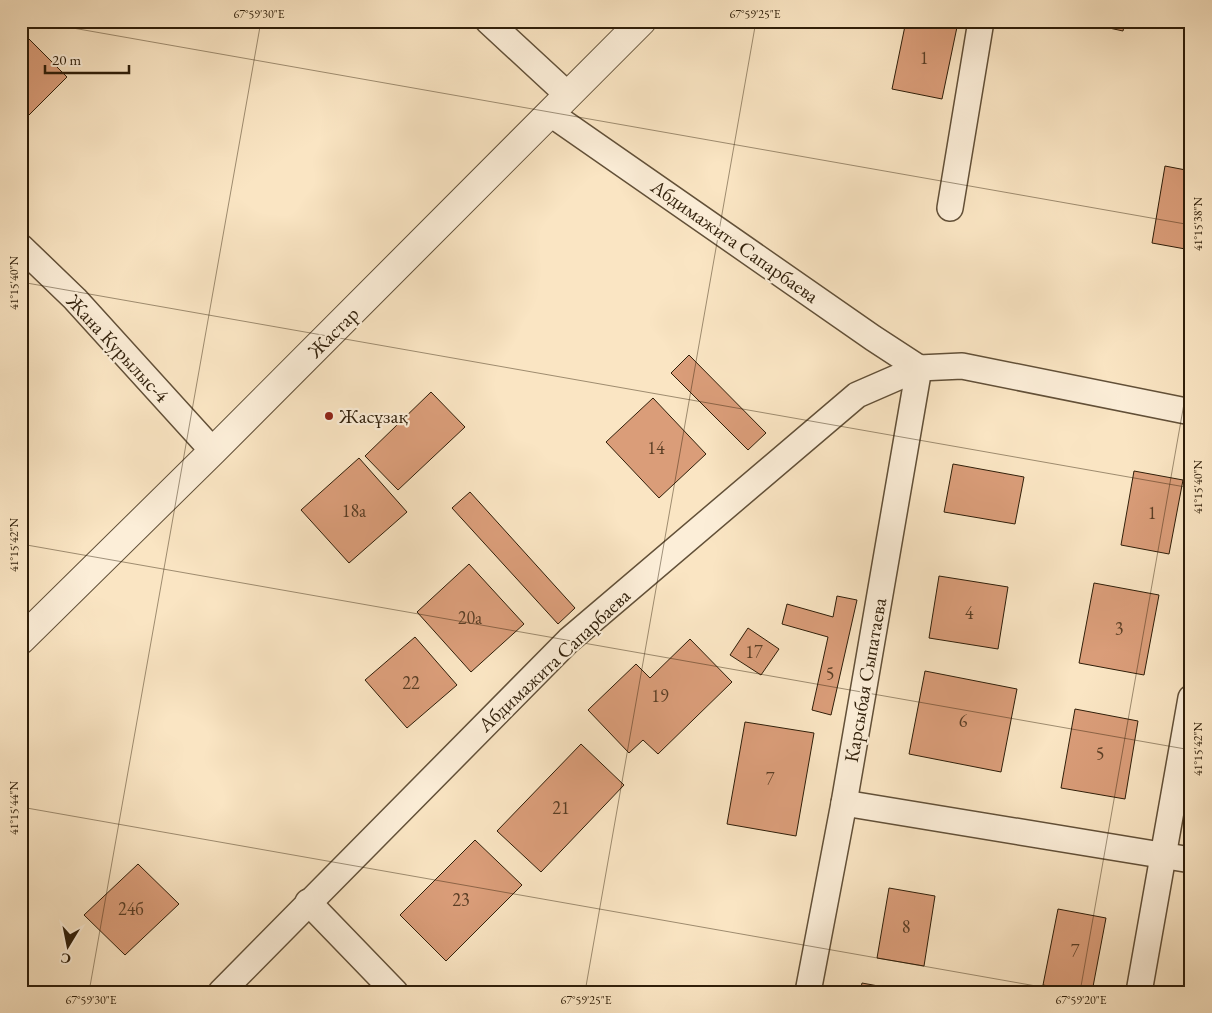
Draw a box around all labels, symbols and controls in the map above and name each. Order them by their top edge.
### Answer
text: 67°59'30"E [233,6,285,22]
text: 67°59'25"E [729,6,781,22]
scale bar [45,42,129,74]
house number: 1 [920,46,928,69]
text: 20 m [52,50,81,69]
street label: Абдимажита Сапарбаева [645,173,824,309]
text: 41°15'38"N [1190,197,1206,251]
text: 41°15'40"N [6,256,22,310]
street label: Жана Курылыс-4 [60,288,175,408]
street label: Жастар [301,301,364,364]
place label: Жасұзақ [338,403,408,429]
marker: Жасұзақ [323,410,335,422]
house number: 14 [647,436,665,459]
text: 41°15'40"N [1190,460,1206,514]
house number: 18а [342,499,367,522]
house number: 1 [1148,501,1156,524]
text: 41°15'42"N [6,518,22,572]
street label: Абдимажита Сапарбаева [472,583,636,738]
street label: Карсыбая Сыпатаева [838,596,892,764]
house number: 4 [965,601,974,624]
house number: 20а [458,606,483,629]
house number: 3 [1115,617,1123,640]
house number: 17 [745,640,763,663]
house number: 5 [826,662,834,685]
house number: 22 [402,671,420,694]
house number: 19 [651,684,669,707]
house number: 6 [959,709,968,732]
text: 41°15'42"N [1190,722,1206,776]
house number: 5 [1096,742,1104,765]
house number: 7 [766,767,775,790]
text: 41°15'44"N [6,781,22,835]
house number: 21 [552,796,570,819]
house number: 23 [452,888,470,911]
house number: 24б [118,897,144,920]
house number: 8 [902,915,910,938]
north arrow [42,920,92,970]
house number: 7 [1071,939,1080,962]
text: С [59,949,72,969]
text: 67°59'30"E [65,992,117,1008]
text: 67°59'25"E [560,992,612,1008]
text: 67°59'20"E [1055,992,1107,1008]

